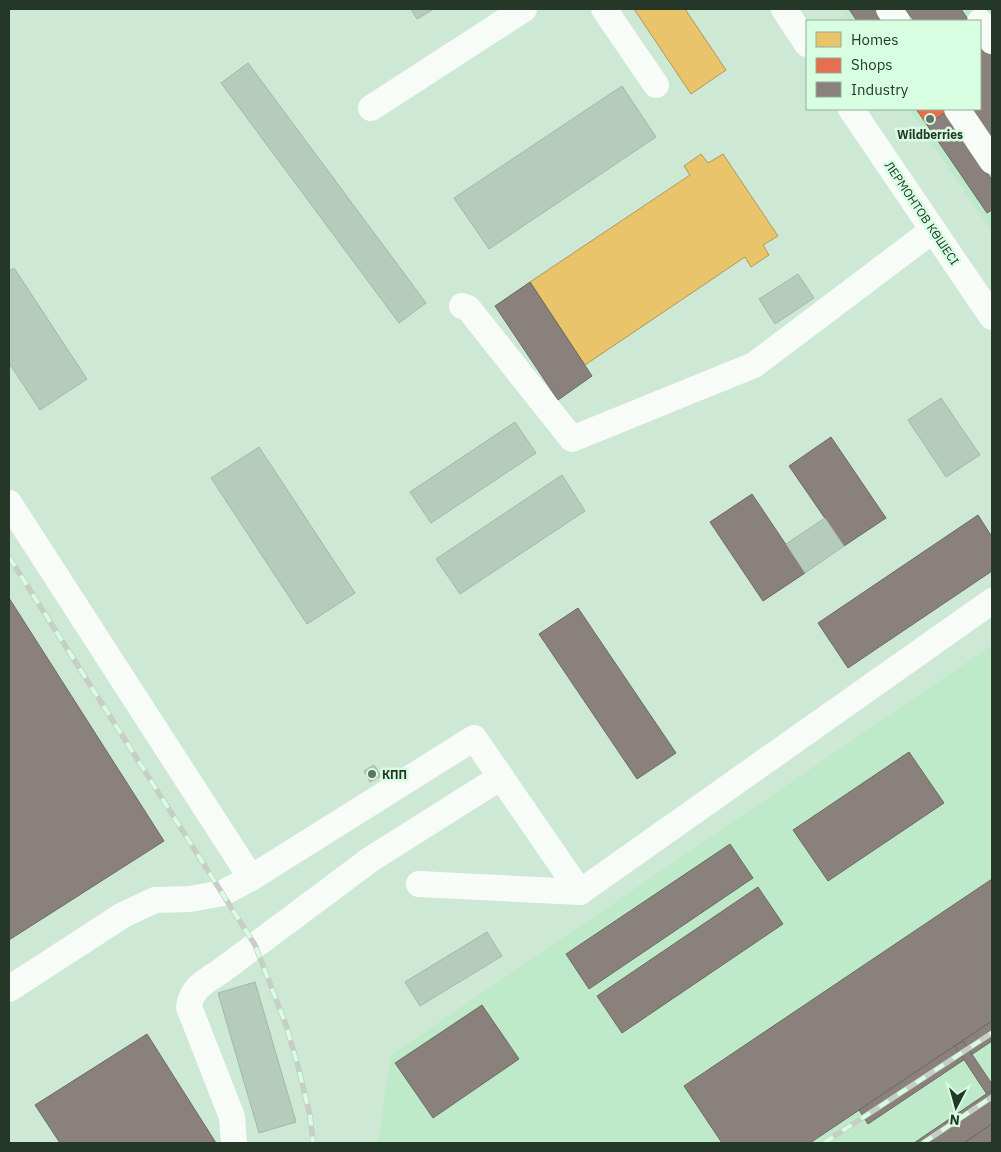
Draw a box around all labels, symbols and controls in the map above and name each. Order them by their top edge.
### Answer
legend [806,20,981,110]
text: Homes [851,30,899,49]
text: Shops [851,55,893,74]
text: Industry [851,80,909,99]
marker: Wildberries [924,113,936,125]
place label: Wildberries [897,127,963,142]
street label: ЛЕРМОНТОВ КӨШЕСІ [882,158,962,268]
place label: КПП [382,767,407,782]
marker: КПП [366,768,378,780]
north arrow [931,1082,981,1132]
text: N [949,1110,961,1129]

